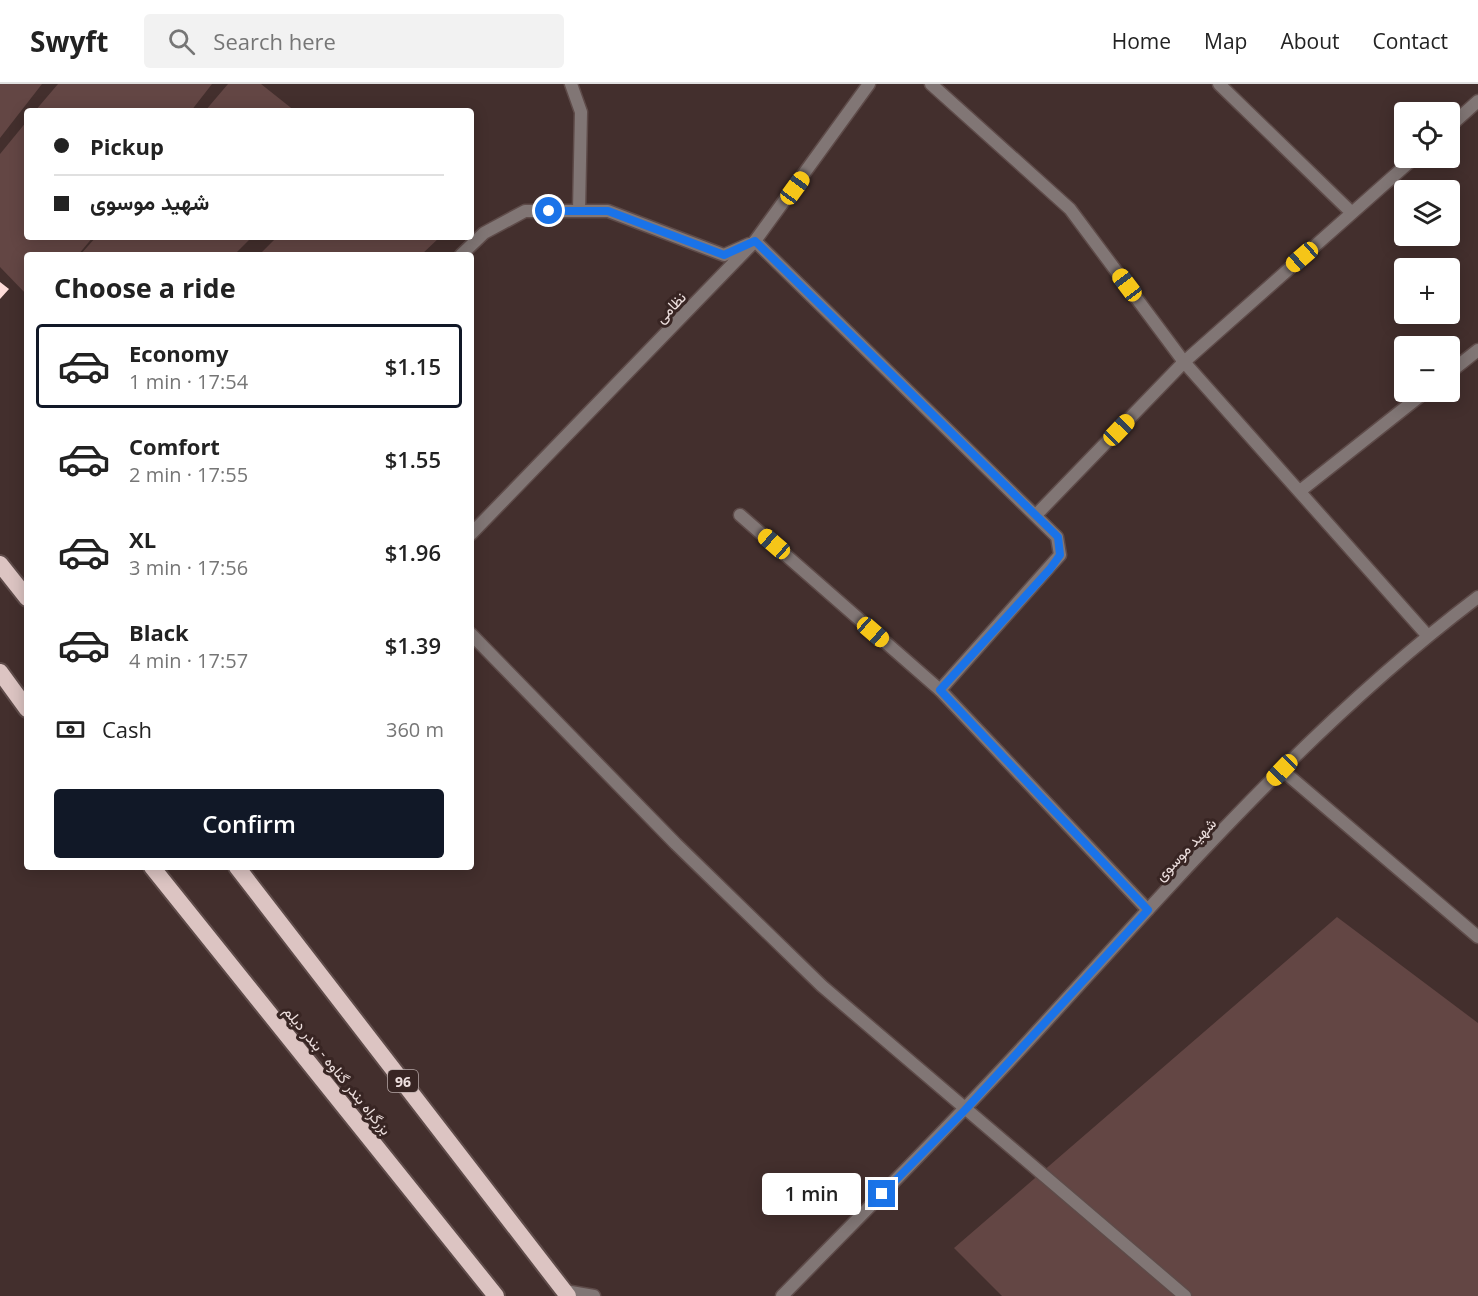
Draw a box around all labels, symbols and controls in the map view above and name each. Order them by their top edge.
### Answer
search box [144,14,564,68]
text: Swyft [30,22,108,60]
icon: search [165,25,198,58]
text: Search here [213,26,336,56]
text: Home [1112,27,1171,55]
text: Map [1204,27,1247,55]
text: About [1280,27,1340,55]
text: Contact [1373,27,1448,55]
map controls [1394,102,1460,402]
button: locate [1394,102,1460,168]
text: Pickup [90,131,164,161]
car [777,168,813,208]
button: layers [1394,180,1460,246]
text: شهید موسوی [90,186,209,216]
route start [535,197,562,224]
car [1283,238,1321,276]
button: + [1394,258,1460,324]
car [1109,265,1145,305]
text: Choose a ride [54,269,236,306]
street label: نظامی [650,287,691,328]
button: − [1394,336,1460,402]
text: Economy [129,338,228,368]
icon: car [57,339,111,393]
text: $1.15 [385,351,441,381]
text: 1 min · 17:54 [129,368,248,395]
car [1100,411,1138,449]
text: Comfort [129,431,220,461]
icon: car [57,432,111,486]
text: $1.55 [385,444,441,474]
text: 2 min · 17:55 [129,461,248,488]
text: XL [129,524,156,554]
icon: car [57,525,111,579]
car [755,525,793,563]
text: $1.96 [385,537,441,567]
text: 3 min · 17:56 [129,554,248,581]
car [854,613,892,651]
text: Black [129,617,189,647]
icon: car [57,618,111,672]
text: $1.39 [385,630,441,660]
text: 4 min · 17:57 [129,647,248,674]
icon: cash [54,713,87,746]
text: Cash [102,714,152,744]
text: 360 m [386,716,444,743]
car [1263,751,1301,789]
button: Confirm [54,789,444,858]
street label: شهید موسوی [1150,813,1221,886]
street label: بزرگراه بندر گناوه - بندر دیلم [279,1001,396,1139]
road number: 96 [388,1070,418,1092]
callout: 1 min [762,1173,861,1215]
text: 1 min [785,1180,839,1207]
route end [868,1180,895,1207]

